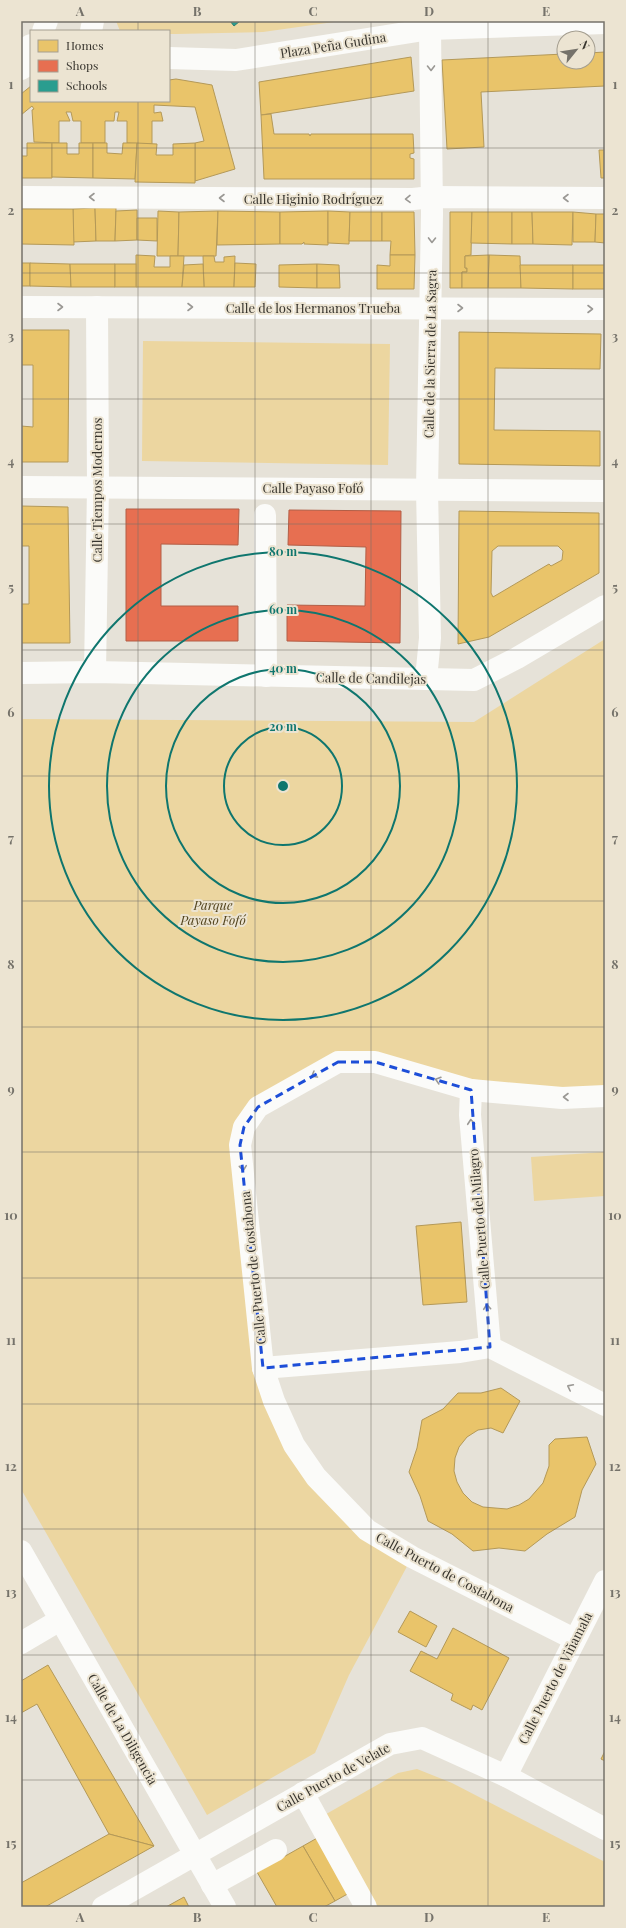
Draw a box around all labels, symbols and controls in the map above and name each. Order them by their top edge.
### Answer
text: A [75,2,85,19]
text: B [193,2,202,19]
text: C [308,2,318,19]
text: D [424,2,434,19]
text: E [542,2,550,19]
street label: Plaza Peña Gudina [279,28,388,61]
legend [30,30,170,102]
north arrow [556,30,596,70]
text: Homes [66,37,104,53]
text: N [577,38,594,52]
text: Shops [66,57,98,73]
one-way arrow [427,65,435,71]
text: 1 [9,75,14,92]
text: 1 [613,75,618,92]
text: Schools [66,77,107,93]
street label: Calle Higinio Rodríguez [244,190,382,207]
one-way arrow [89,193,95,201]
one-way arrow [219,194,225,202]
one-way arrow [563,194,569,202]
one-way arrow [405,195,411,203]
text: 2 [8,201,15,218]
text: 2 [612,201,619,218]
one-way arrow [428,237,436,243]
street label: Calle de la Sierra de La Sagra [420,269,439,438]
street label: Calle de los Hermanos Trueba [226,299,401,316]
one-way arrow [57,303,63,311]
one-way arrow [187,303,193,311]
one-way arrow [457,304,463,312]
one-way arrow [587,305,593,313]
text: 3 [8,327,14,344]
text: 3 [612,327,618,344]
street label: Calle Tiempos Modernos [88,417,105,562]
text: 4 [8,452,15,469]
text: 4 [612,452,619,469]
street label: Calle Payaso Fofó [263,479,364,496]
text: 80 m [269,543,297,559]
text: 5 [8,578,14,595]
text: 5 [612,578,618,595]
text: 60 m [269,601,297,617]
text: 40 m [269,660,297,676]
street label: Calle de Candilejas [316,668,427,687]
text: 6 [7,703,15,720]
text: 6 [611,703,619,720]
text: 20 m [269,718,297,734]
centre of rings [276,779,290,793]
text: 7 [8,829,14,846]
text: 7 [612,829,618,846]
park label: Parque Payaso Fofó [179,896,246,928]
text: 8 [7,955,15,972]
text: 8 [611,955,619,972]
one-way arrow [311,1071,318,1078]
one-way arrow [435,1076,442,1085]
text: 9 [7,1080,15,1097]
text: 9 [611,1080,619,1097]
one-way arrow [563,1093,569,1102]
one-way arrow [466,1119,475,1125]
street label: Calle Puerto del Milagro [464,1148,493,1290]
one-way arrow [238,1165,247,1171]
street label: Calle Puerto de Costabona [236,1190,269,1346]
text: 10 [4,1206,18,1223]
text: 10 [608,1206,622,1223]
one-way arrow [482,1304,491,1310]
text: 11 [6,1331,16,1348]
text: 11 [610,1331,620,1348]
one-way arrow [567,1384,575,1392]
text: 12 [5,1457,17,1474]
text: 12 [609,1457,621,1474]
street label: Calle Puerto de Costabona [373,1528,518,1615]
text: 13 [5,1583,17,1600]
text: 13 [609,1583,621,1600]
street label: Calle Puerto de Viñamala [514,1608,596,1747]
street label: Calle de La Diligencia [85,1670,162,1788]
text: 14 [5,1708,17,1725]
text: 14 [609,1708,621,1725]
street label: Calle Puerto de Velate [273,1738,393,1815]
text: 15 [6,1834,16,1851]
text: 15 [610,1834,620,1851]
text: A [75,1908,85,1925]
text: B [193,1908,202,1925]
text: C [308,1908,318,1925]
text: D [424,1908,434,1925]
text: E [542,1908,550,1925]

